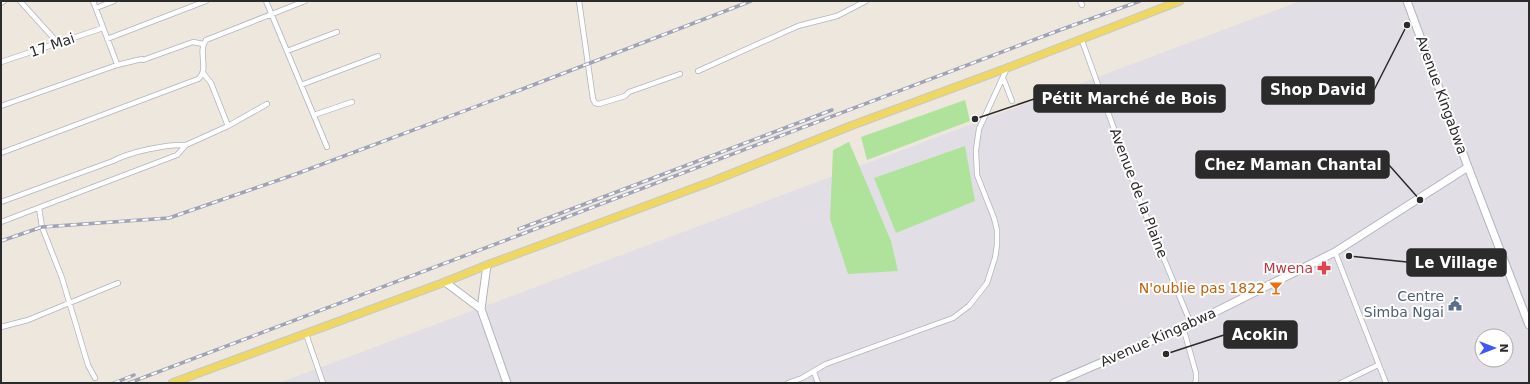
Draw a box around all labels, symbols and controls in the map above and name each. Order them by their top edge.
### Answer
street label: 17 Mai [27,30,77,60]
street label: Avenue Kingabwa [1413,34,1471,156]
callout: Shop David [1262,77,1374,104]
text: Shop David [1270,81,1366,99]
callout: Pétit Marché de Bois [1034,85,1225,112]
text: Pétit Marché de Bois [1041,90,1217,108]
street label: Avenue de la Plaine [1107,126,1171,260]
callout: Chez Maman Chantal [1196,151,1389,178]
text: Chez Maman Chantal [1204,156,1382,174]
callout: Le Village [1407,249,1506,276]
text: Le Village [1415,254,1497,272]
place label: Mwena [1263,260,1313,276]
pharmacy icon: Mwena [1316,260,1332,276]
place label: N'oublie pas 1822 [1139,280,1265,296]
bar icon: N'oublie pas 1822 [1268,280,1284,296]
place label: Centre Simba Ngai [1364,288,1444,320]
public building icon: Centre Simba Ngai [1447,296,1463,312]
street label: Avenue Kingabwa [1098,304,1218,370]
callout: Acokin [1224,321,1297,348]
text: Acokin [1232,326,1288,344]
north arrow [1474,328,1514,368]
text: N [1497,343,1510,353]

